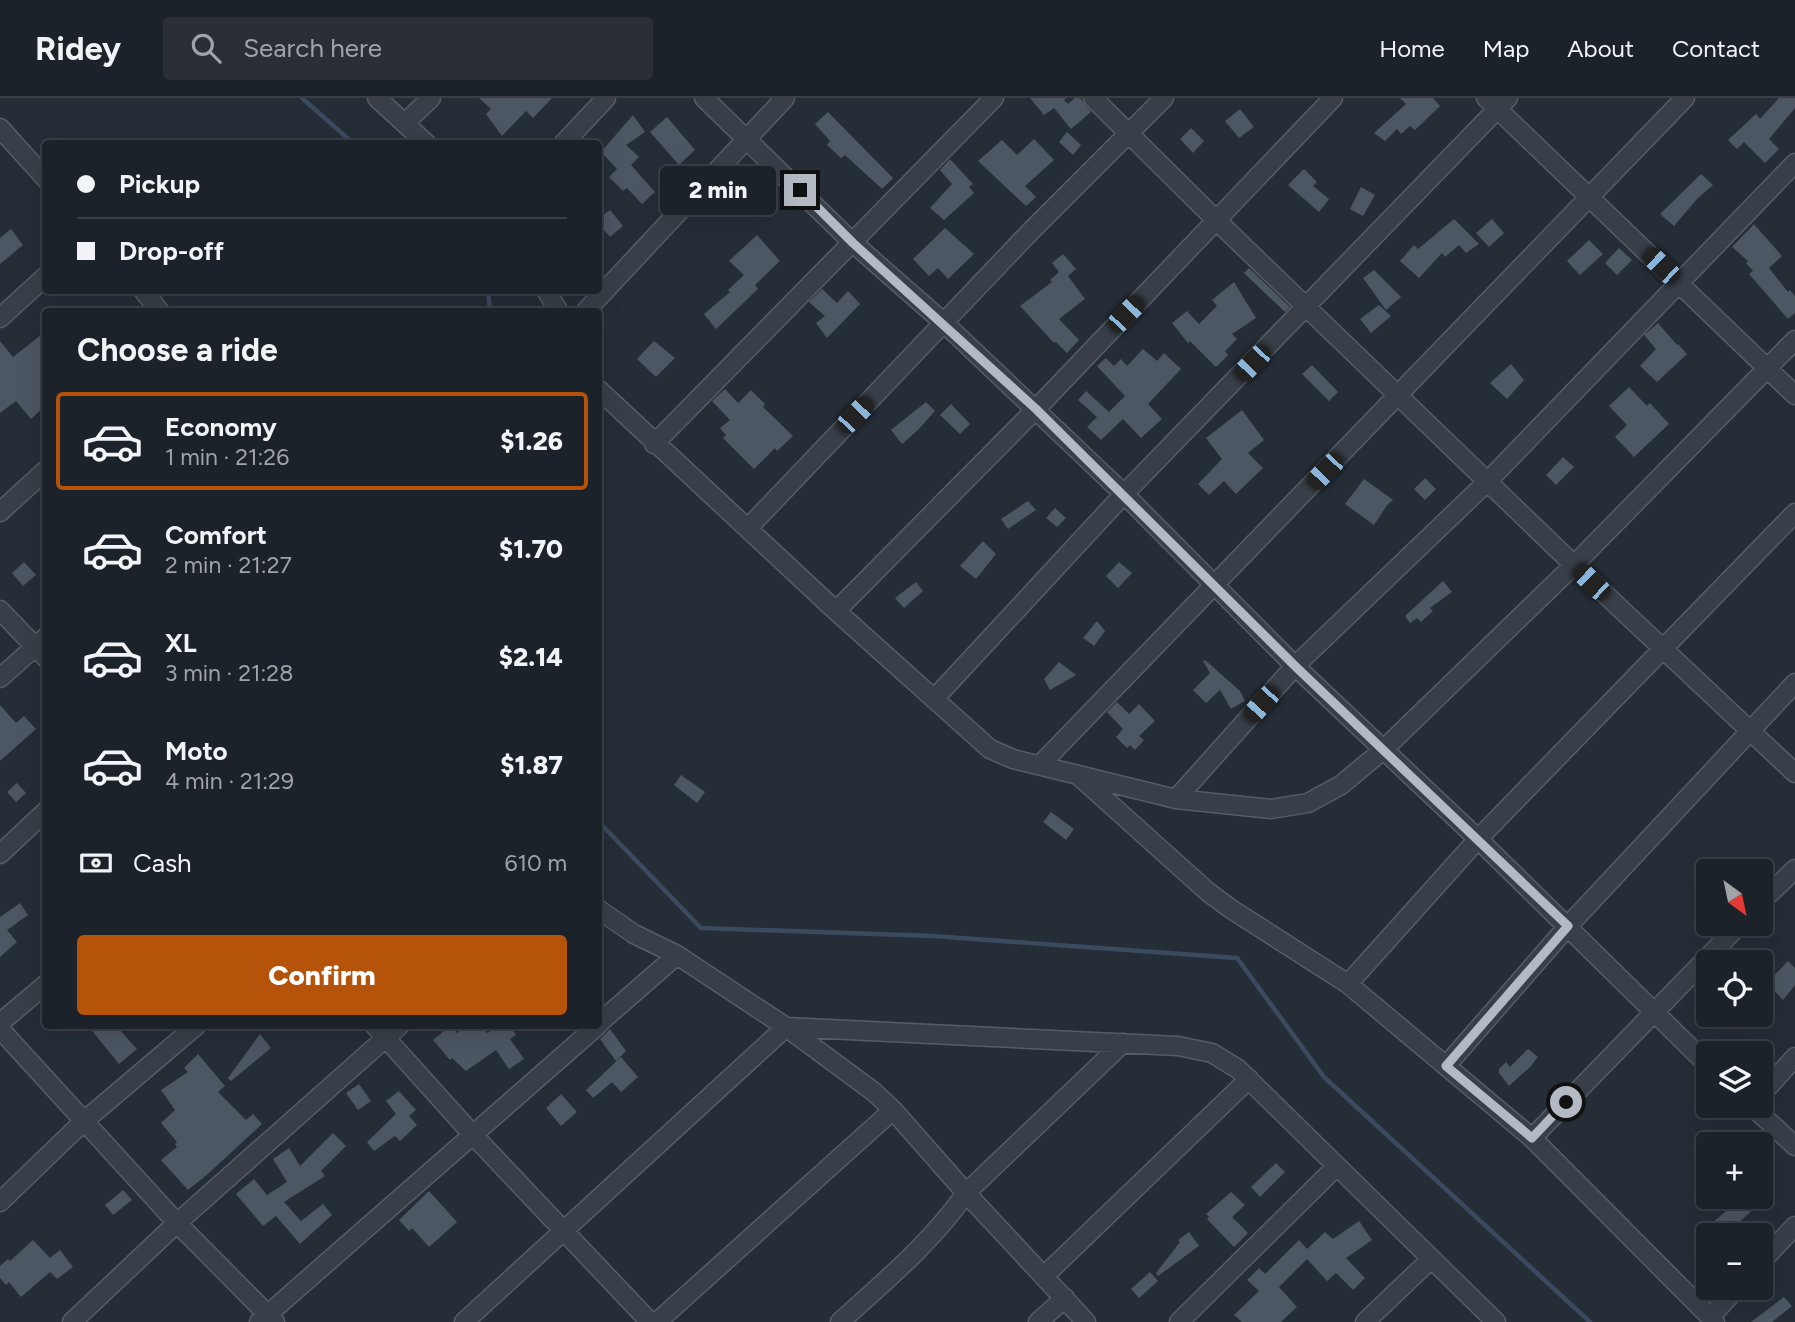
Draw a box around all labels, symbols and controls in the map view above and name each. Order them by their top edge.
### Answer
search box [163,17,653,80]
text: Ridey [35,29,121,68]
icon: search [187,29,225,67]
text: Search here [243,32,382,64]
text: Home [1379,34,1445,63]
text: Map [1483,34,1529,63]
text: About [1567,34,1634,63]
text: Contact [1672,34,1760,63]
callout: 2 min [660,166,776,214]
text: Pickup [119,168,200,200]
route end [784,174,816,206]
text: 2 min [689,176,747,204]
text: Drop-off [119,235,224,267]
car [1639,244,1684,288]
car [1104,292,1149,336]
text: Choose a ride [77,331,278,369]
car [1230,341,1275,385]
car [833,393,878,437]
icon: car [81,410,144,473]
text: Economy [165,411,277,443]
text: $1.26 [500,425,563,457]
text: 1 min · 21:26 [165,443,289,471]
car [1303,449,1348,493]
icon: car [81,518,144,581]
text: Comfort [165,519,267,551]
text: $1.70 [499,533,563,565]
text: 2 min · 21:27 [165,551,292,579]
car [1569,560,1614,604]
icon: car [81,626,144,689]
text: XL [165,627,197,659]
text: $2.14 [499,641,563,673]
text: 3 min · 21:28 [165,659,293,687]
car [1240,681,1283,727]
icon: car [81,734,144,797]
text: Moto [165,735,228,767]
text: $1.87 [500,749,563,781]
text: 4 min · 21:29 [165,767,294,795]
icon: cash [77,844,115,882]
text: Cash [133,847,192,879]
text: 610 m [504,849,567,877]
north arrow [1696,859,1773,936]
map controls [1696,859,1773,1300]
button: Confirm [77,935,567,1015]
button: locate [1696,950,1773,1027]
button: layers [1696,1041,1773,1118]
route start [1550,1086,1582,1118]
button: + [1696,1132,1773,1209]
button: − [1696,1223,1773,1300]

